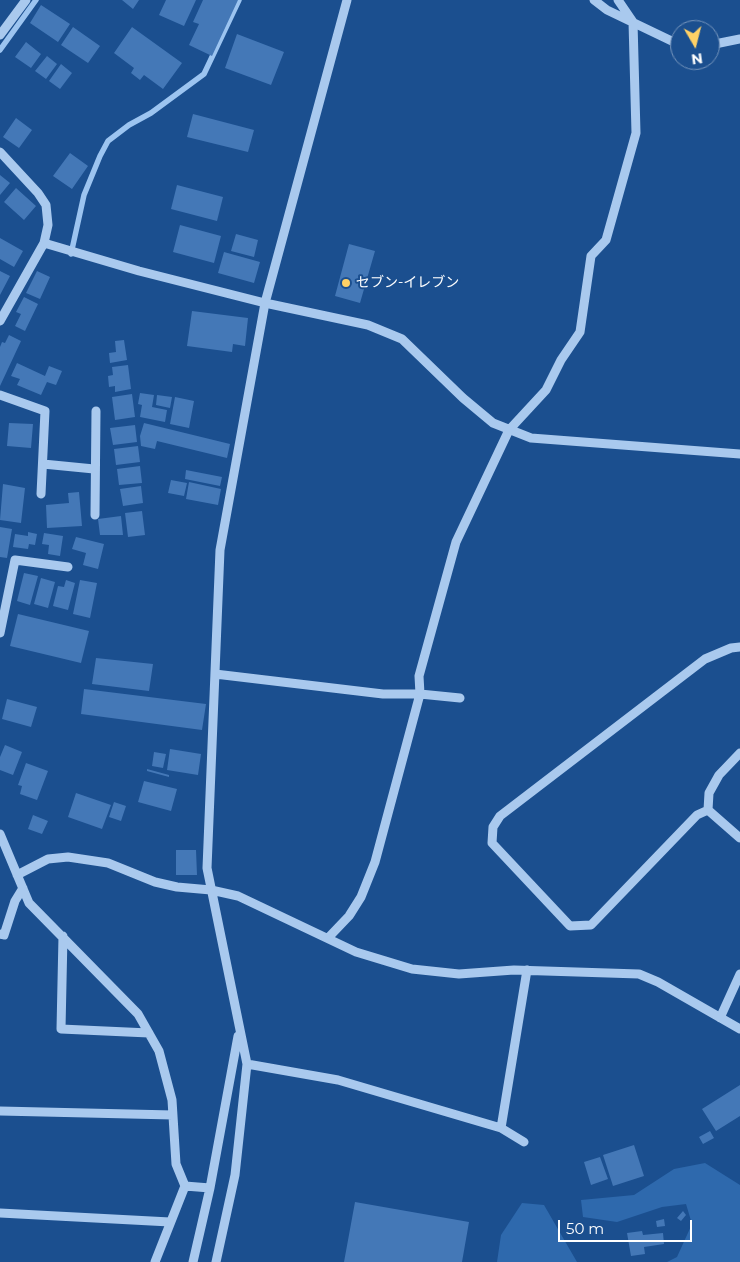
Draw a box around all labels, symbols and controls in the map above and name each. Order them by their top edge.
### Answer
north arrow [670,20,720,70]
text: N [690,49,704,69]
place label: セブン-イレブン [356,275,459,291]
marker: セブン-イレブン [340,277,352,289]
scale bar [560,1210,694,1242]
text: 50 m [566,1219,604,1238]

